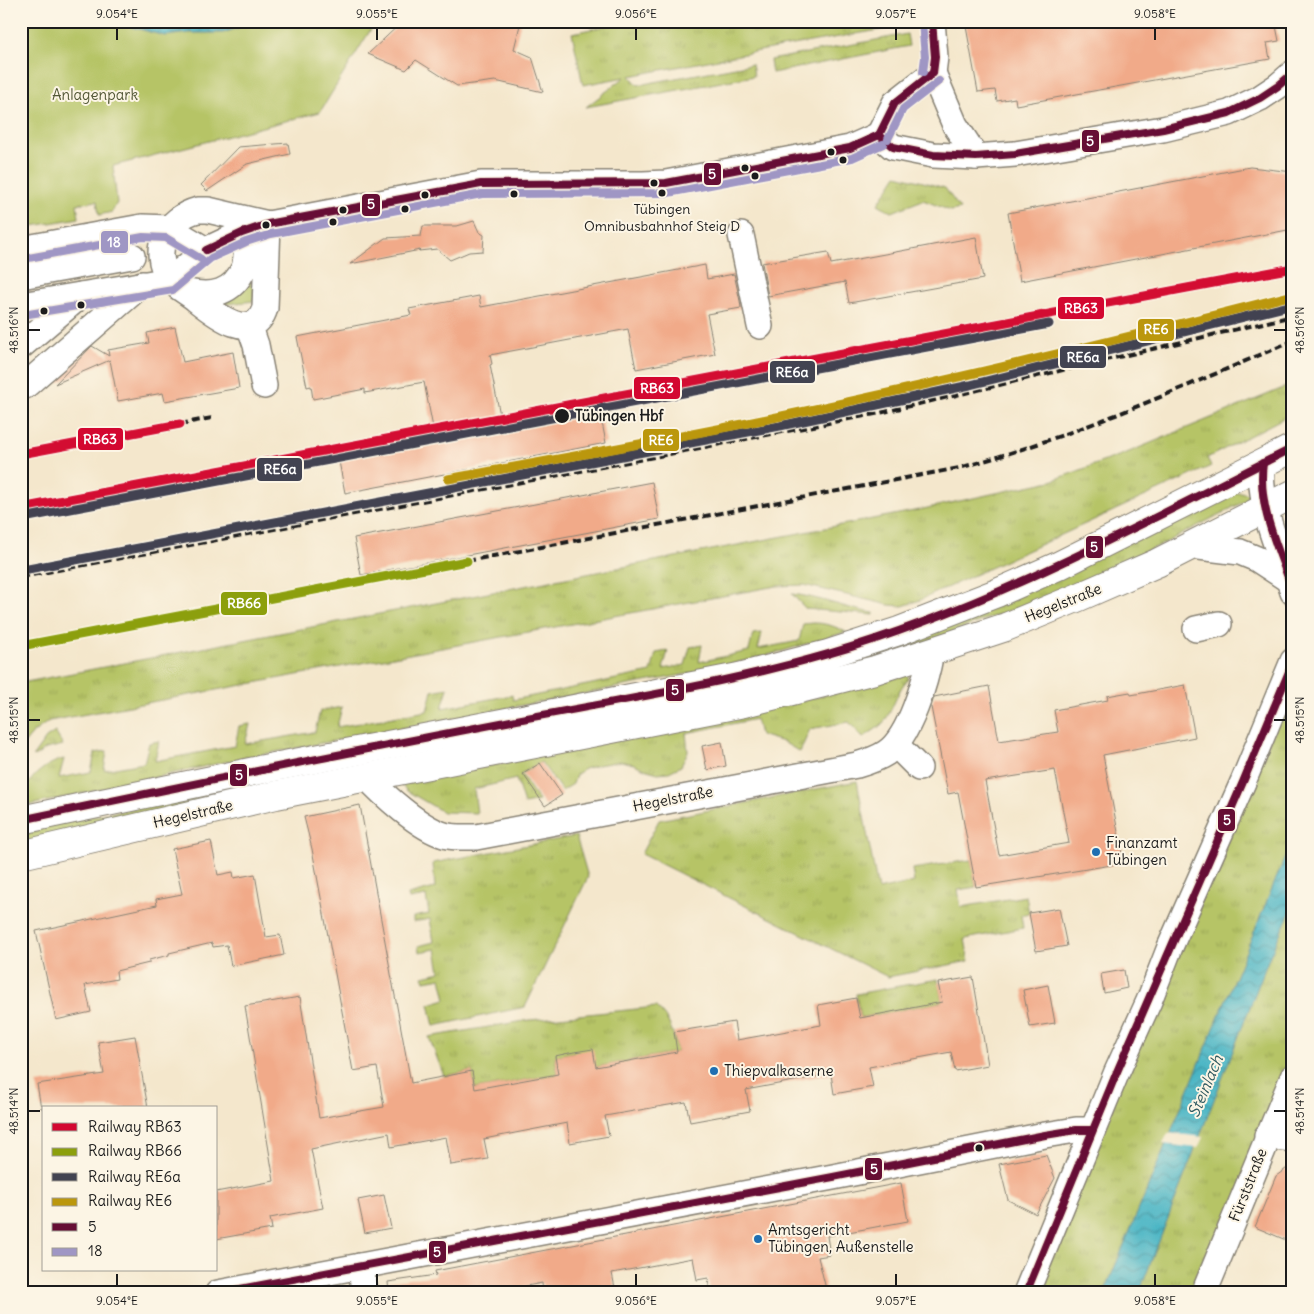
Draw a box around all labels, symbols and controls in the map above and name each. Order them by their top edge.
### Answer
text: 9.054°E [96,6,138,21]
text: 9.055°E [356,6,398,21]
text: 9.056°E [615,6,657,21]
text: 9.057°E [876,6,916,21]
text: 9.058°E [1134,6,1176,21]
park label: Anlagenpark [52,85,138,104]
line badge: 5 [1081,129,1100,153]
text: 5 [1086,132,1094,150]
unlabelled marker [826,147,836,157]
unlabelled marker [838,155,848,165]
line badge: 5 [703,162,722,186]
unlabelled marker [740,163,750,173]
text: 5 [708,165,716,183]
unlabelled marker [750,171,760,181]
unlabelled marker [649,178,659,188]
marker: Tübingen Omnibusbahnhof Steig D [657,188,667,198]
unlabelled marker [509,189,519,199]
unlabelled marker [420,190,430,200]
line badge: 5 [361,193,381,217]
text: 5 [367,195,375,213]
place label: Tübingen Omnibusbahnhof Steig D [584,200,740,235]
unlabelled marker [400,204,410,214]
unlabelled marker [338,205,348,215]
unlabelled marker [328,217,338,227]
unlabelled marker [261,220,271,230]
line badge: 18 [100,230,129,254]
text: 18 [107,233,121,251]
line badge: RB63 [1057,296,1105,320]
text: RB63 [1064,299,1098,317]
unlabelled marker [76,300,86,310]
text: 48.516°N [6,306,21,354]
unlabelled marker [39,306,49,316]
text: 48.516°N [1292,306,1307,354]
line badge: RE6 [1137,318,1175,342]
text: RE6 [1143,320,1169,338]
line badge: RE6a [1059,345,1107,369]
text: RE6a [1066,348,1100,366]
line badge: RE6a [769,360,816,384]
text: RE6a [775,363,809,381]
line badge: RB63 [633,376,681,400]
text: RB63 [640,379,674,397]
place label: Tübingen Hbf [575,406,665,426]
marker: Tübingen Hbf [553,407,571,425]
line badge: RB63 [77,427,124,451]
line badge: RE6 [642,428,680,452]
text: RB63 [83,430,117,448]
text: RE6 [648,431,674,449]
line badge: RE6a [256,457,303,482]
text: RE6a [263,460,297,478]
line badge: 5 [1085,535,1104,559]
text: 5 [1090,538,1098,556]
street label: Hegelstraße [1022,579,1104,627]
line badge: RB66 [220,591,268,616]
text: RB66 [227,594,261,612]
line badge: 5 [665,678,685,702]
text: 5 [671,681,679,699]
text: 48.515°N [6,696,21,744]
text: 48.515°N [1292,696,1307,744]
line badge: 5 [229,763,248,787]
text: 5 [235,766,243,784]
street label: Hegelstraße [631,781,715,816]
street label: Hegelstraße [151,795,235,832]
line badge: 5 [1217,808,1236,832]
text: 5 [1223,811,1231,829]
place label: Finanzamt Tübingen [1106,833,1178,869]
marker: Finanzamt Tübingen [1090,846,1102,858]
water label: Steinlach [1183,1051,1227,1120]
place label: Thiepvalkaserne [724,1061,834,1080]
marker: Thiepvalkaserne [708,1065,720,1077]
text: 48.514°N [6,1087,21,1135]
text: 48.514°N [1292,1087,1307,1135]
legend [42,1106,218,1272]
text: Railway RB63 [88,1117,182,1136]
text: Railway RB66 [88,1141,182,1160]
unlabelled marker [974,1143,984,1153]
street label: Fürststraße [1224,1145,1271,1224]
line badge: 5 [864,1157,883,1181]
text: 5 [870,1160,878,1178]
text: Railway RE6a [88,1167,181,1186]
text: Railway RE6 [88,1191,172,1210]
text: 5 [88,1217,97,1236]
place label: Amtsgericht Tübingen, Außenstelle [768,1220,914,1256]
marker: Amtsgericht Tübingen, Außenstelle [752,1233,764,1245]
line badge: 5 [428,1240,447,1264]
text: 18 [88,1241,103,1260]
text: 5 [433,1243,441,1261]
text: 9.054°E [96,1293,138,1308]
text: 9.055°E [356,1293,398,1308]
text: 9.056°E [615,1293,657,1308]
text: 9.057°E [876,1293,916,1308]
text: 9.058°E [1134,1293,1176,1308]

